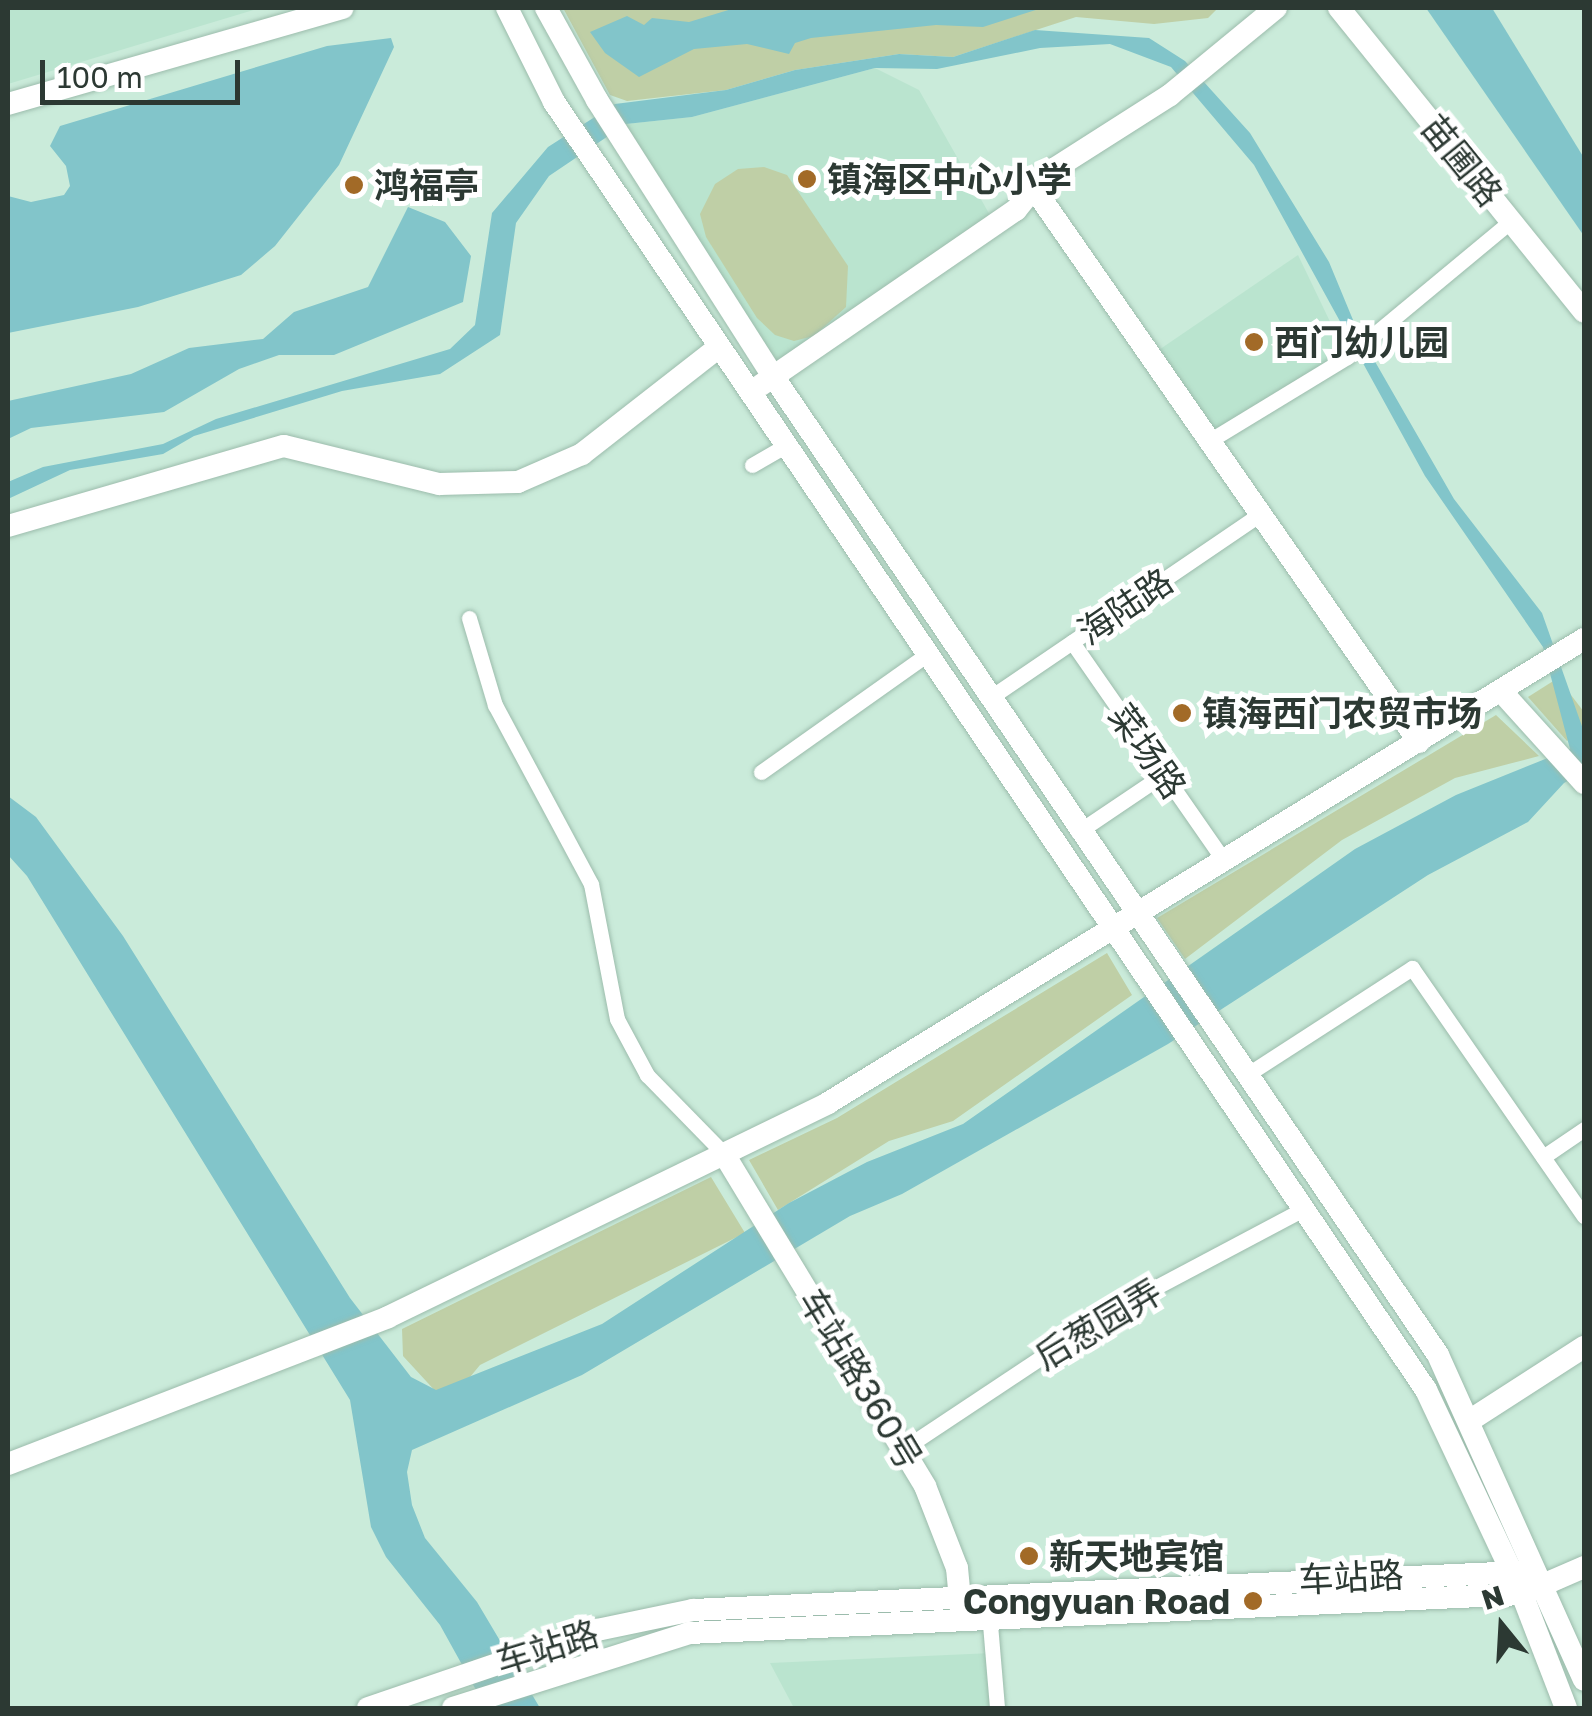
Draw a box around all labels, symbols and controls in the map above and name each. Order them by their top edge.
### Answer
scale bar [45,40,245,102]
text: 100 m [57,59,143,95]
street label: 苗圃路 [1413,106,1511,214]
place label: 镇海区中心小学 [827,158,1072,200]
place label: 鸿福亭 [374,164,479,206]
marker: 镇海区中心小学 [796,168,818,190]
marker: 鸿福亭 [343,174,365,196]
place label: 西门幼儿园 [1274,321,1449,363]
marker: 西门幼儿园 [1243,331,1265,353]
street label: 海陆路 [1070,559,1180,653]
place label: 镇海西门农贸市场 [1202,692,1482,734]
street label: 菜场路 [1101,696,1195,806]
marker: 镇海西门农贸市场 [1171,702,1193,724]
street label: 后葱园弄 [1027,1270,1169,1378]
street label: 车站路360号 [791,1281,931,1477]
place label: 新天地宾馆 [1049,1535,1224,1577]
marker: 新天地宾馆 [1018,1545,1040,1567]
street label: 车站路 [1297,1553,1405,1601]
north arrow [1452,1576,1552,1676]
text: N [1477,1578,1508,1616]
place label: Congyuan Road [963,1580,1230,1622]
marker: Congyuan Road [1240,1588,1266,1614]
street label: 车站路 [491,1612,603,1682]

